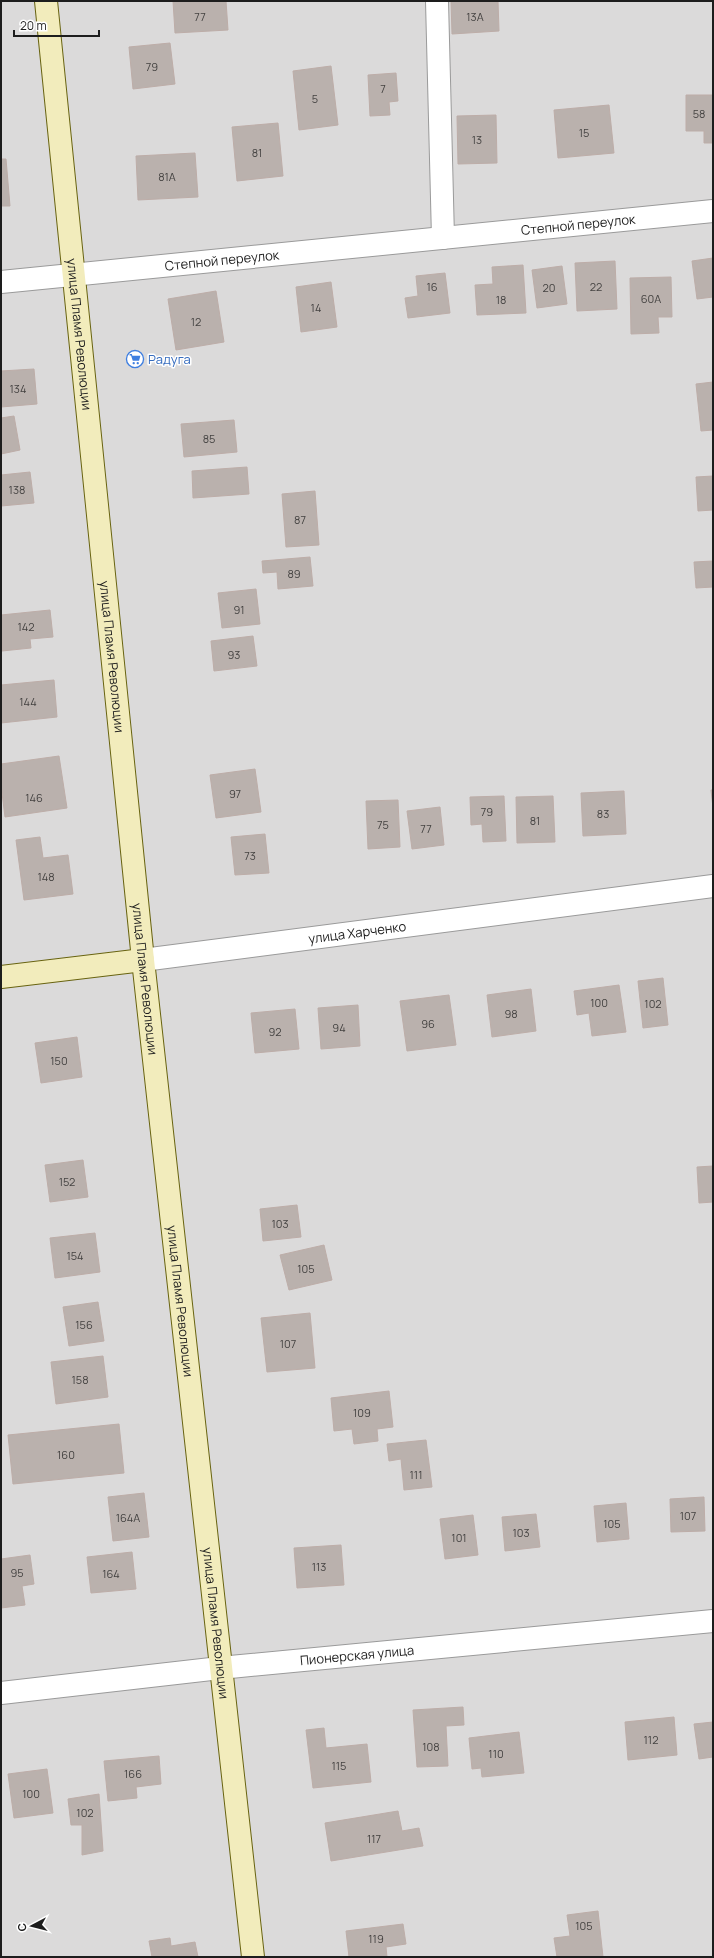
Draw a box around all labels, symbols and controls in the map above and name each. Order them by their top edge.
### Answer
house number: 77 [194,9,206,24]
house number: 13А [466,9,484,24]
scale bar [14,12,99,38]
text: 20 m [20,17,47,34]
house number: 79 [146,59,158,74]
house number: 7 [380,81,386,96]
house number: 5 [312,91,318,106]
house number: 58 [693,106,705,121]
house number: 15 [579,125,589,140]
house number: 13 [472,132,482,147]
house number: 81 [252,145,262,160]
house number: 81А [158,169,176,184]
street label: Степной переулок [520,210,637,239]
street label: Степной переулок [164,245,280,275]
street label: улица Пламя Революции [63,257,96,411]
house number: 16 [426,279,438,294]
house number: 22 [590,279,602,294]
house number: 20 [543,280,555,295]
house number: 60А [641,291,661,306]
house number: 18 [496,292,506,307]
house number: 14 [311,300,321,315]
house number: 12 [191,314,201,329]
supermarket icon: Радуга [125,349,145,369]
place label: Радуга [148,350,191,368]
house number: 134 [10,381,26,396]
house number: 85 [203,431,215,446]
house number: 138 [9,482,25,497]
house number: 87 [294,512,306,527]
house number: 89 [287,566,301,581]
street label: улица Пламя Революции [96,580,129,734]
house number: 91 [233,602,245,617]
house number: 142 [17,619,35,634]
house number: 93 [228,647,240,662]
house number: 144 [19,694,37,709]
house number: 97 [229,786,241,801]
house number: 146 [25,790,43,805]
house number: 79 [481,804,493,819]
house number: 83 [597,806,609,821]
house number: 81 [530,813,540,828]
house number: 75 [377,817,389,832]
house number: 77 [420,821,432,836]
house number: 73 [244,848,256,863]
house number: 148 [37,869,55,884]
street label: улица Пламя Революции [128,902,162,1056]
street label: улица Харченко [307,917,408,947]
house number: 100 [590,995,608,1010]
house number: 102 [644,996,662,1011]
house number: 98 [504,1006,518,1021]
house number: 96 [421,1016,435,1031]
house number: 94 [332,1020,346,1035]
house number: 92 [268,1024,282,1039]
house number: 150 [50,1053,68,1068]
house number: 152 [59,1174,75,1189]
house number: 103 [271,1216,289,1231]
street label: улица Пламя Революции [163,1224,198,1378]
house number: 154 [66,1248,84,1263]
house number: 105 [297,1261,315,1276]
house number: 156 [75,1317,93,1332]
house number: 107 [280,1336,296,1351]
house number: 158 [71,1372,89,1387]
house number: 109 [353,1405,371,1420]
house number: 160 [57,1447,75,1462]
house number: 111 [410,1467,422,1482]
house number: 107 [680,1508,696,1523]
house number: 164А [116,1510,140,1525]
house number: 105 [603,1516,621,1531]
house number: 103 [512,1525,530,1540]
house number: 101 [451,1530,467,1545]
street label: улица Пламя Революции [199,1546,233,1700]
house number: 113 [312,1559,326,1574]
house number: 95 [10,1565,24,1580]
house number: 164 [102,1566,120,1581]
street label: Пионерская улица [299,1641,415,1669]
house number: 112 [644,1732,658,1747]
house number: 108 [422,1739,440,1754]
house number: 110 [488,1746,504,1761]
house number: 115 [332,1758,346,1773]
house number: 166 [124,1766,142,1781]
house number: 100 [22,1786,40,1801]
house number: 102 [76,1805,94,1820]
house number: 117 [367,1831,381,1846]
north arrow [12,1906,52,1946]
house number: 105 [575,1918,593,1933]
text: С [14,1922,30,1932]
house number: 119 [368,1931,384,1946]

